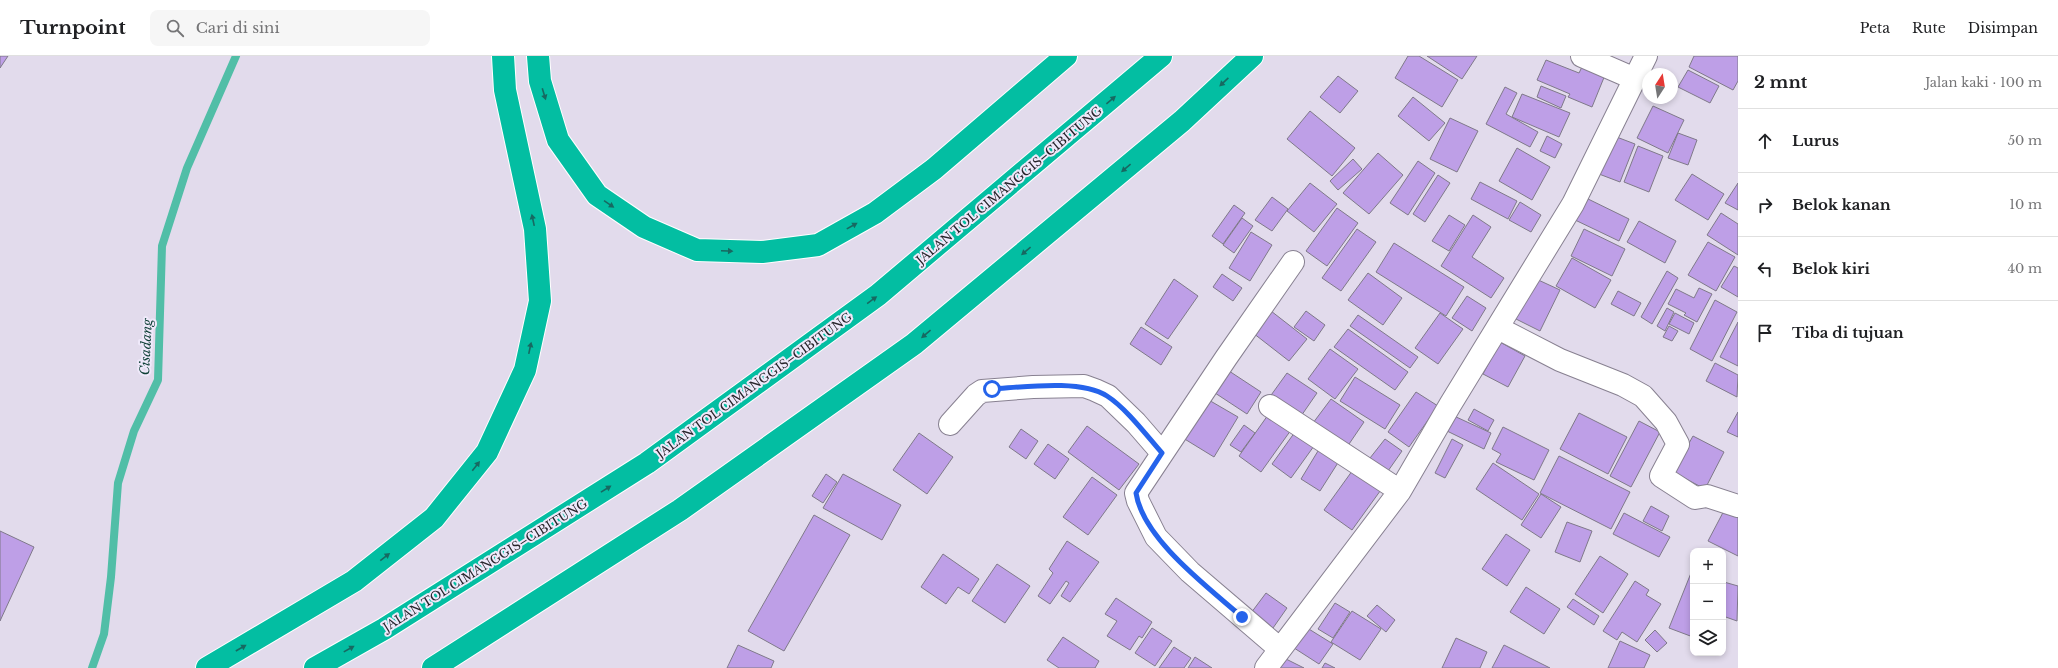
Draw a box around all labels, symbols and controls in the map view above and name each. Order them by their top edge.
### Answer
search box [150,10,430,46]
text: Turnpoint [20,16,126,39]
icon: search [164,17,186,39]
text: Cari di sini [196,18,280,37]
text: Peta [1860,19,1890,37]
text: Rute [1912,19,1946,37]
text: Disimpan [1968,19,2038,37]
north arrow [1642,68,1678,104]
text: 2 mnt [1754,72,1807,93]
text: Jalan kaki · 100 m [1925,74,2042,91]
one-way arrow [1219,78,1229,87]
one-way arrow [541,89,547,101]
one-way arrow [1106,95,1117,104]
street label: JALAN TOL CIMANGGIS–CIBITUNG [911,102,1105,269]
icon: ahead [1754,130,1776,152]
text: Lurus [1792,131,1839,150]
text: 50 m [2008,132,2042,149]
one-way arrow [1120,163,1131,172]
icon: right [1754,194,1776,216]
text: Belok kanan [1792,195,1891,214]
text: 10 m [2009,196,2042,213]
one-way arrow [603,200,615,207]
one-way arrow [530,214,536,226]
one-way arrow [846,223,857,230]
one-way arrow [1020,246,1031,255]
one-way arrow [721,248,734,254]
icon: left [1754,258,1776,280]
text: Belok kiri [1792,259,1870,278]
text: 40 m [2007,260,2042,277]
one-way arrow [866,295,877,304]
street label: JALAN TOL CIMANGGIS–CIBITUNG [652,309,855,462]
water label: Cisadang [136,317,156,376]
icon: arrive [1754,322,1776,344]
text: Tiba di tujuan [1792,323,1904,342]
one-way arrow [920,329,931,338]
one-way arrow [527,342,533,355]
route start [983,380,1001,398]
one-way arrow [471,460,480,471]
one-way arrow [600,485,612,492]
street label: JALAN TOL CIMANGGIS–CIBITUNG [378,495,590,635]
map controls [1690,548,1726,656]
button: + [1690,548,1726,584]
one-way arrow [380,553,391,562]
button: − [1690,584,1726,620]
route end [1233,608,1251,626]
button: layers [1690,620,1726,656]
one-way arrow [235,645,247,652]
one-way arrow [343,646,355,652]

